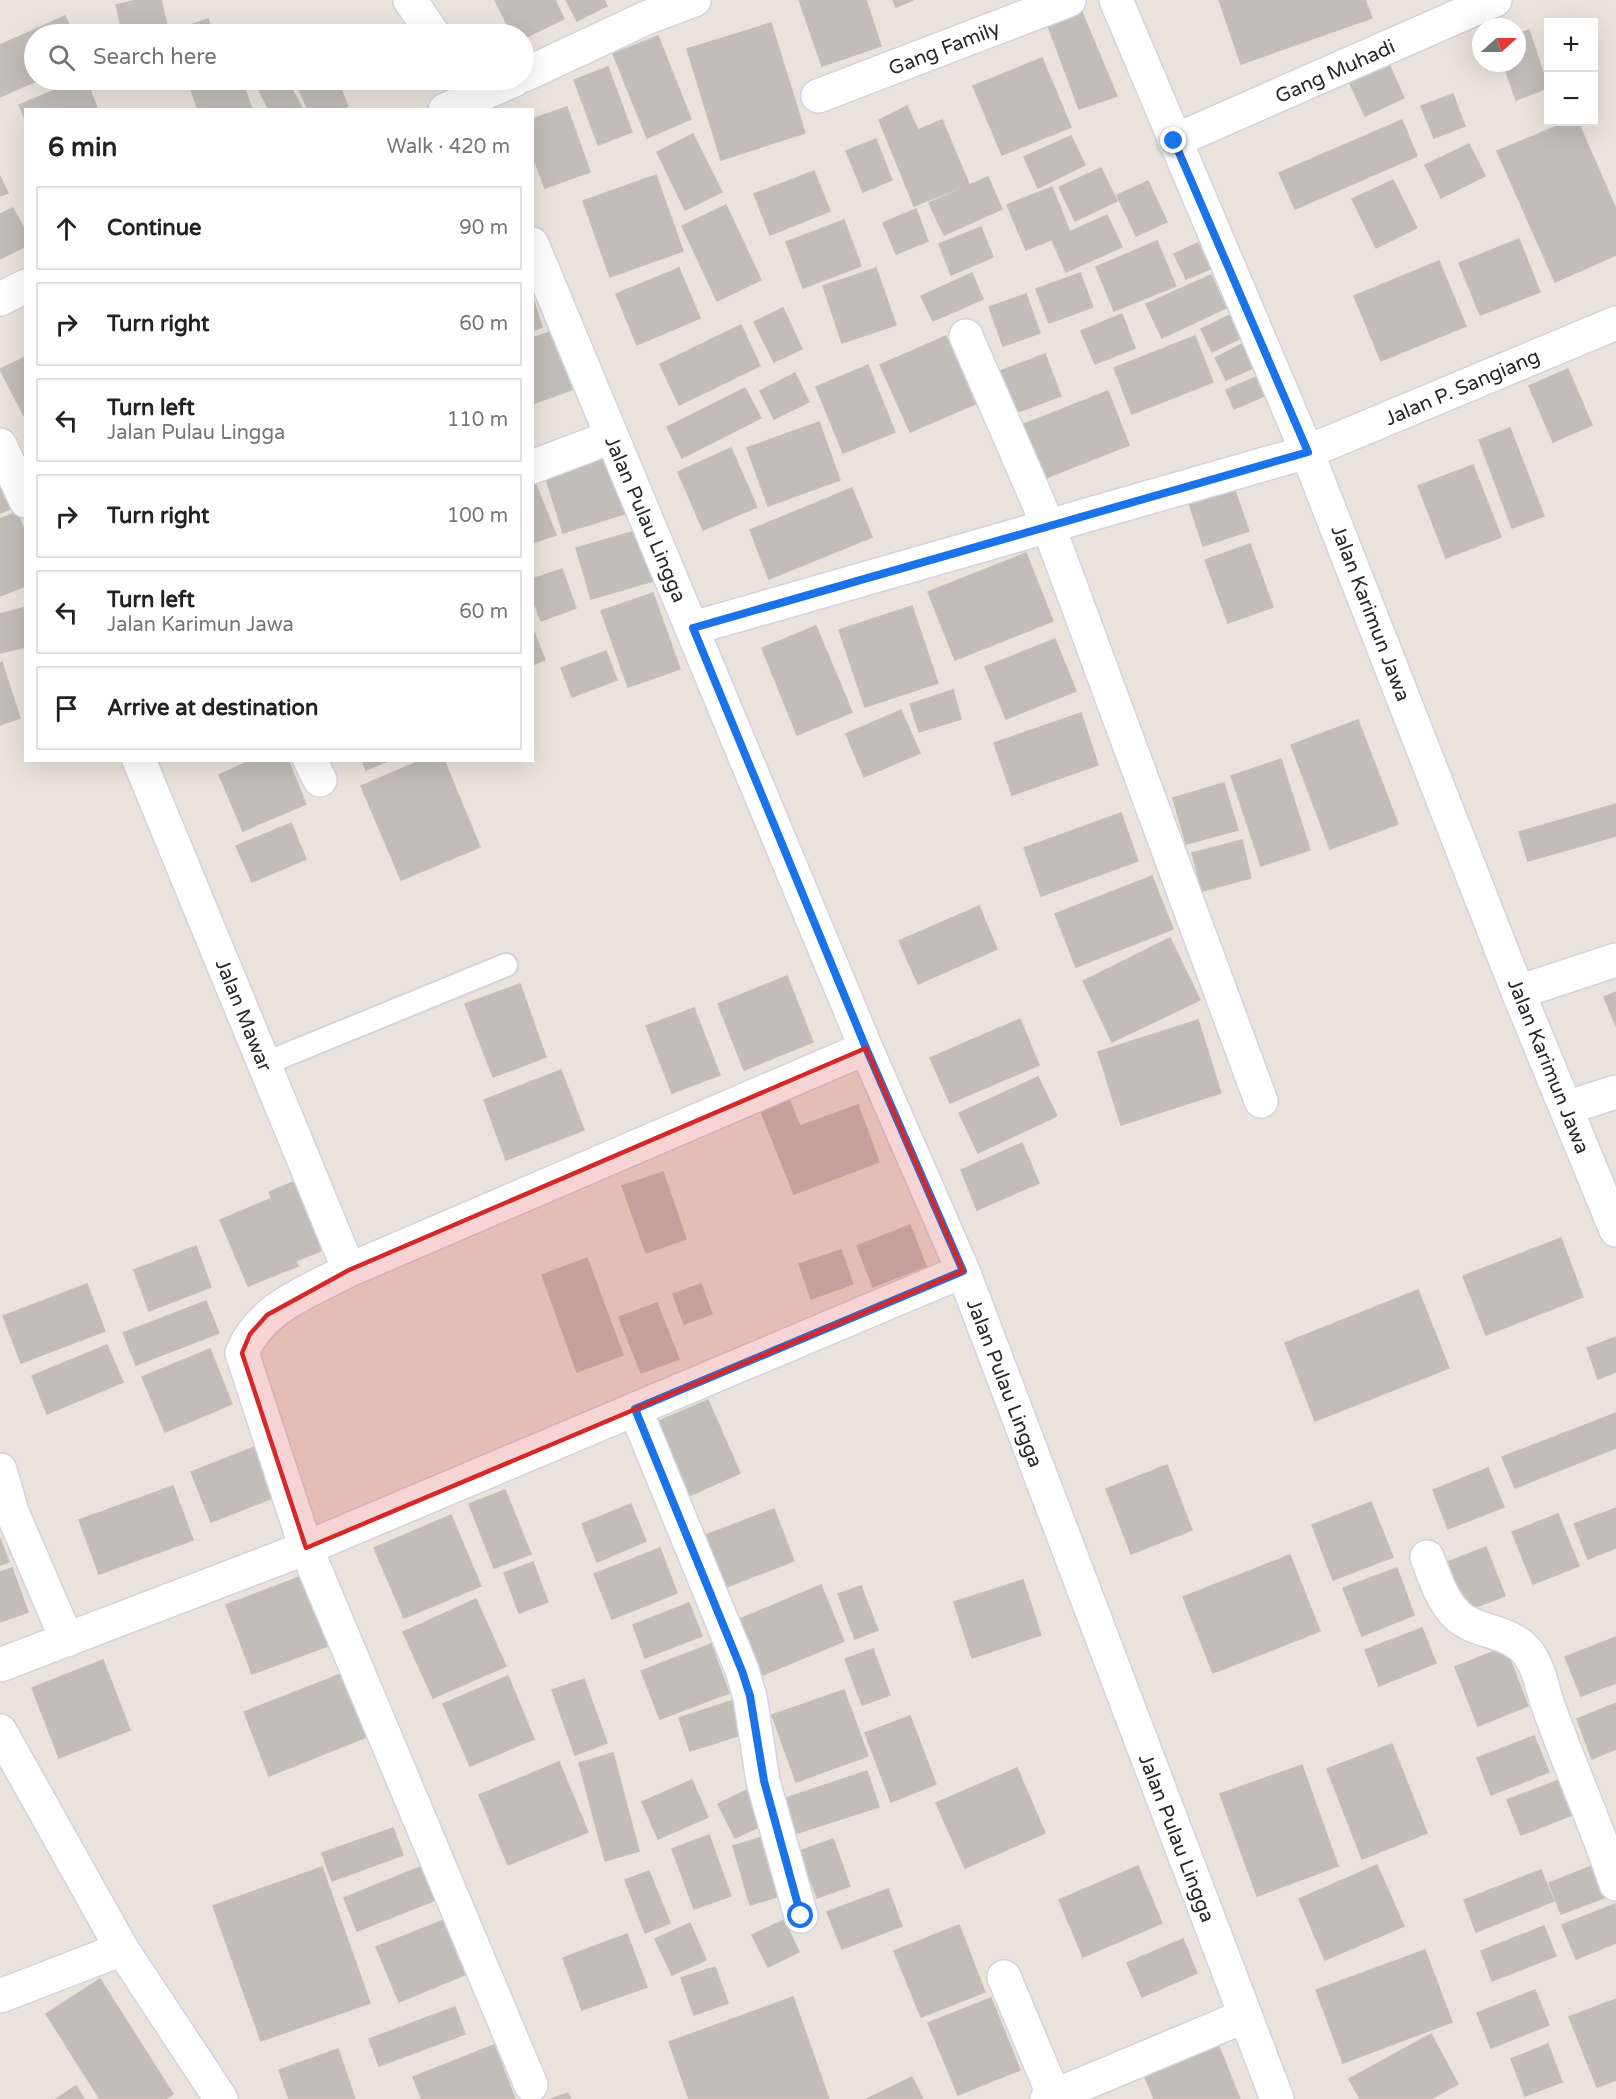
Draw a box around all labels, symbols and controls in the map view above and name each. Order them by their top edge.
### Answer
street label: Gang Family [885,17,1004,81]
north arrow [1472,18,1526,72]
map controls [1544,18,1598,126]
button: + [1544,18,1598,72]
search box [24,24,534,90]
street label: Gang Muhadi [1272,35,1399,109]
icon: search [45,41,78,74]
text: Search here [93,44,217,70]
button: − [1544,72,1598,126]
route end [1160,127,1186,153]
text: 6 min [48,132,117,163]
text: Walk · 420 m [387,135,510,159]
icon: ahead [50,212,83,245]
text: Continue [107,215,202,241]
text: 90 m [459,216,508,240]
icon: right [50,308,83,341]
text: Turn right [107,311,209,337]
text: 60 m [459,312,508,336]
street label: Jalan P. Sangiang [1381,344,1543,431]
text: Turn left [107,395,195,421]
icon: left [50,404,83,437]
text: 110 m [447,408,508,432]
text: Jalan Pulau Lingga [107,421,285,445]
street label: Jalan Pulau Lingga [599,433,691,606]
icon: right [50,500,83,533]
text: Turn right [107,503,209,529]
text: 100 m [447,504,508,528]
street label: Jalan Karimun Jawa [1325,522,1415,705]
text: Turn left [107,587,195,613]
icon: left [50,596,83,629]
text: 60 m [459,600,508,624]
text: Jalan Karimun Jawa [107,613,294,637]
icon: arrive [50,692,83,725]
text: Arrive at destination [107,695,318,721]
street label: Jalan Mawar [210,956,277,1075]
street label: Jalan Karimun Jawa [1502,975,1594,1157]
street label: Jalan Pulau Lingga [961,1296,1047,1471]
street label: Jalan Pulau Lingga [1133,1751,1219,1926]
route start [787,1902,813,1928]

